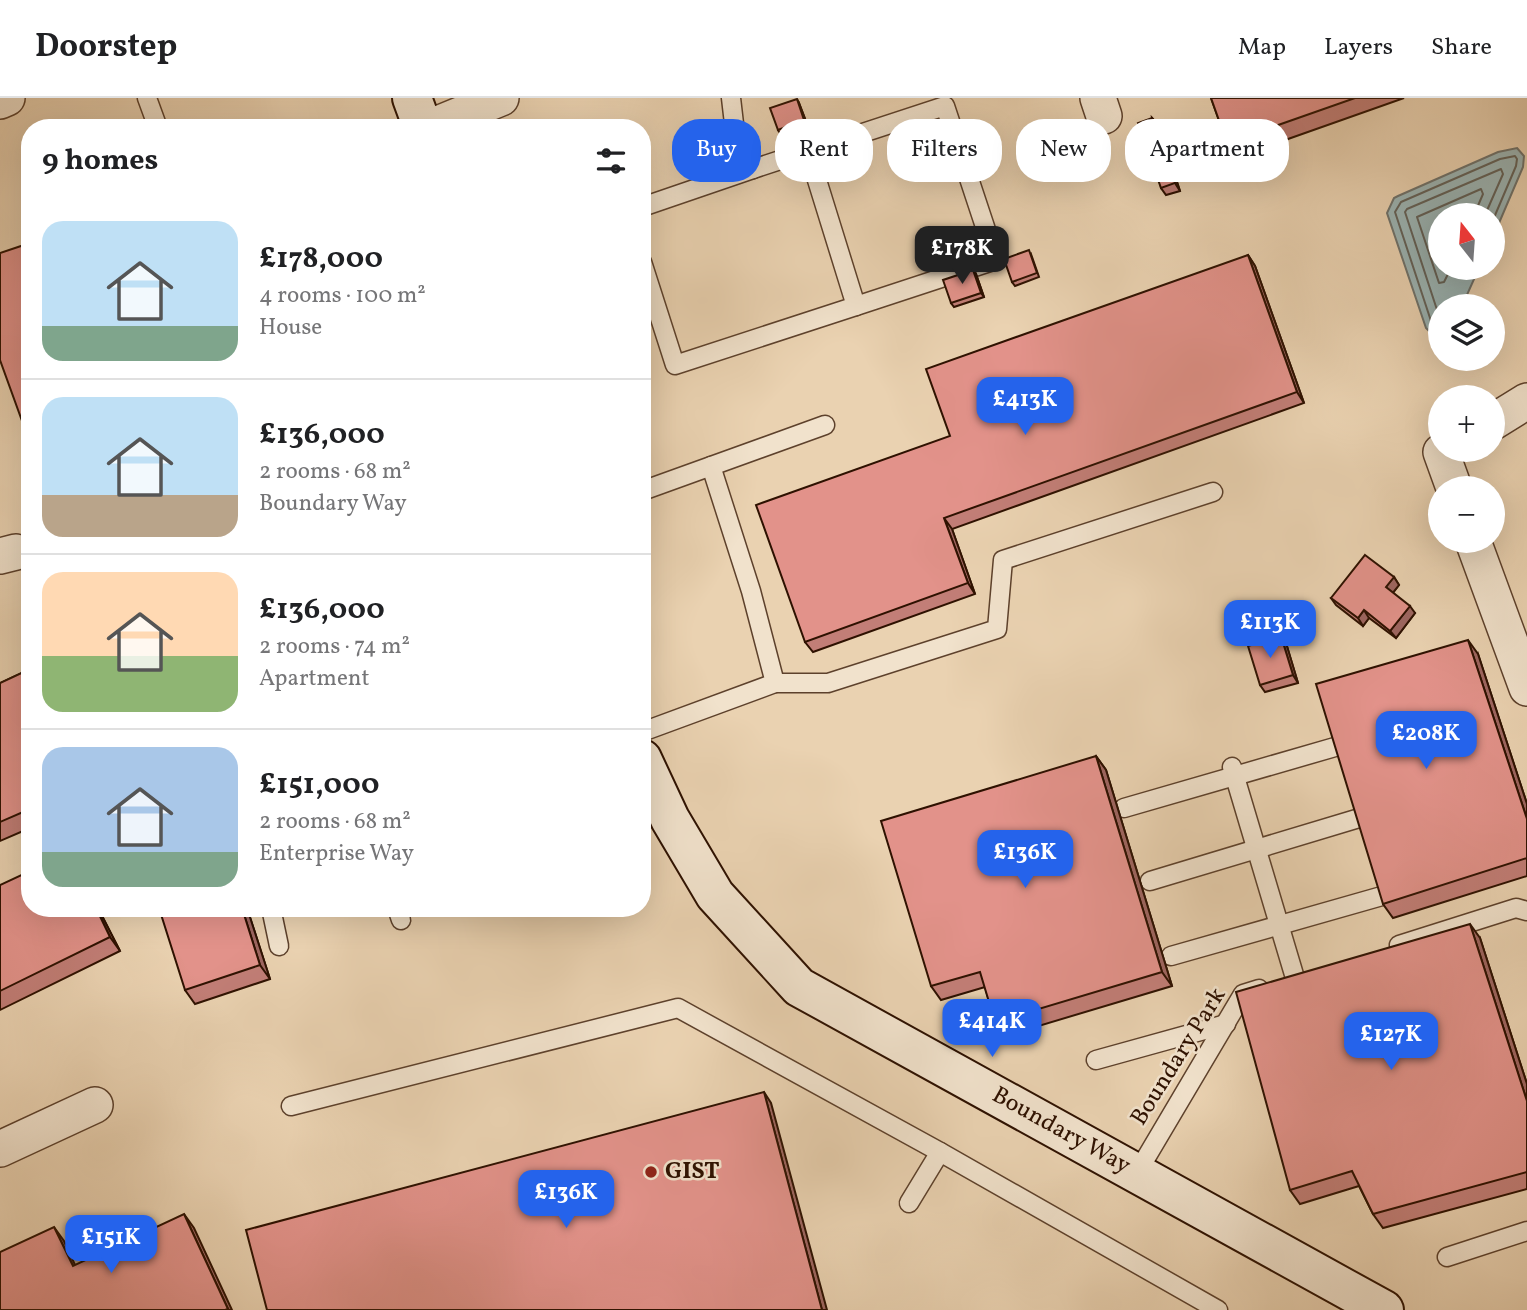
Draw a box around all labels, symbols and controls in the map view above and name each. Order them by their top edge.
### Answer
text: Doorstep [35,25,177,71]
text: Map [1238,31,1286,65]
text: Layers [1324,31,1393,65]
text: Share [1431,31,1492,65]
chip: Buy [672,119,761,182]
chip: Rent [775,119,873,182]
chip: Filters [887,119,1002,182]
chip: New [1016,119,1111,182]
chip: Apartment [1125,119,1289,182]
text: 9 homes [42,140,158,182]
icon: filters [592,142,630,180]
north arrow [1428,203,1505,280]
map controls [1428,203,1505,553]
pin: £178K [913,226,1011,286]
text: £178K [931,233,993,265]
text: £178,000 [259,238,383,280]
icon: home [98,249,182,333]
text: 4 rooms · 100 m² [259,280,426,312]
button: layers [1428,294,1505,371]
text: House [259,312,322,344]
pin: £413K [976,378,1074,437]
text: £413K [993,384,1057,416]
button: + [1428,385,1505,462]
text: £136,000 [259,414,385,456]
icon: home [98,425,182,509]
text: 2 rooms · 68 m² [259,456,411,488]
button: − [1428,476,1505,553]
text: Boundary Way [259,488,407,520]
text: £136,000 [259,589,385,631]
icon: home [98,600,182,684]
pin: £113K [1221,601,1319,660]
text: £113K [1240,607,1300,639]
text: 2 rooms · 74 m² [259,631,410,663]
text: Apartment [259,663,370,695]
pin: £208K [1377,712,1475,771]
text: £208K [1392,718,1460,750]
text: £151,000 [259,764,380,806]
icon: home [98,775,182,859]
text: 2 rooms · 68 m² [259,806,411,838]
pin: £136K [976,830,1074,890]
text: £136K [993,837,1057,869]
text: Enterprise Way [259,838,414,870]
street label: Boundary Park [1123,981,1235,1133]
pin: £414K [943,1000,1041,1059]
text: £414K [958,1006,1026,1038]
pin: £127K [1342,1012,1440,1072]
text: £127K [1360,1019,1422,1051]
street label: Boundary Way [985,1079,1137,1183]
place label: GIST [665,1155,720,1189]
marker: GIST [643,1164,659,1180]
pin: £136K [517,1170,615,1230]
text: £136K [534,1177,598,1209]
pin: £151K [62,1216,160,1275]
text: £151K [81,1222,141,1254]

